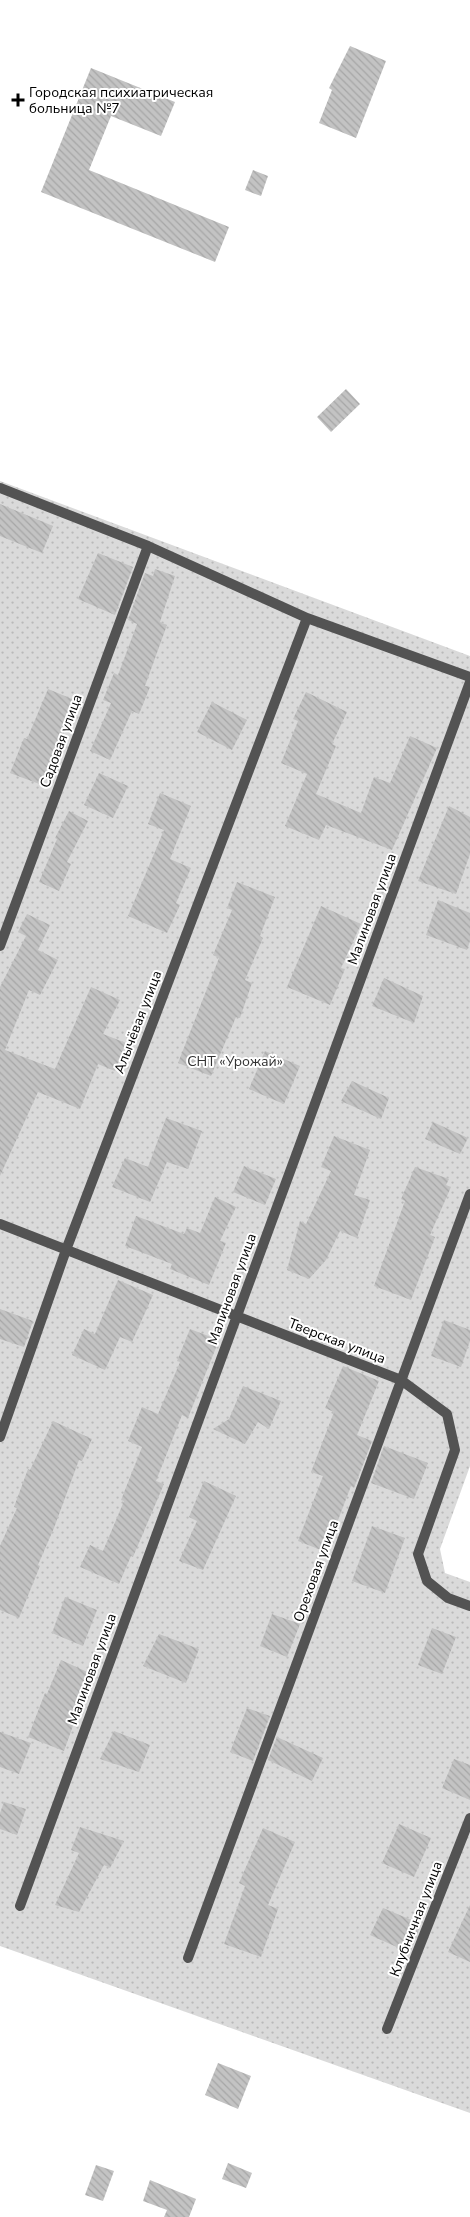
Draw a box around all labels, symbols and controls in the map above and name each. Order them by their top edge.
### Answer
place label: Городская психиатрическая больница №7 [29,83,213,118]
marker: Городская психиатрическая больница №7 [11,93,25,107]
street label: Садовая улица [35,692,87,790]
street label: Малиновая улица [343,851,401,967]
street label: Алычёвая улица [110,968,166,1076]
park label: СНТ «Урожай» [187,1052,283,1071]
street label: Малиновая улица [203,1231,261,1347]
street label: Тверская улица [286,1314,388,1368]
street label: Ореховая улица [289,1517,343,1625]
street label: Малиновая улица [63,1611,121,1727]
street label: Клубничная улица [385,1858,447,1980]

